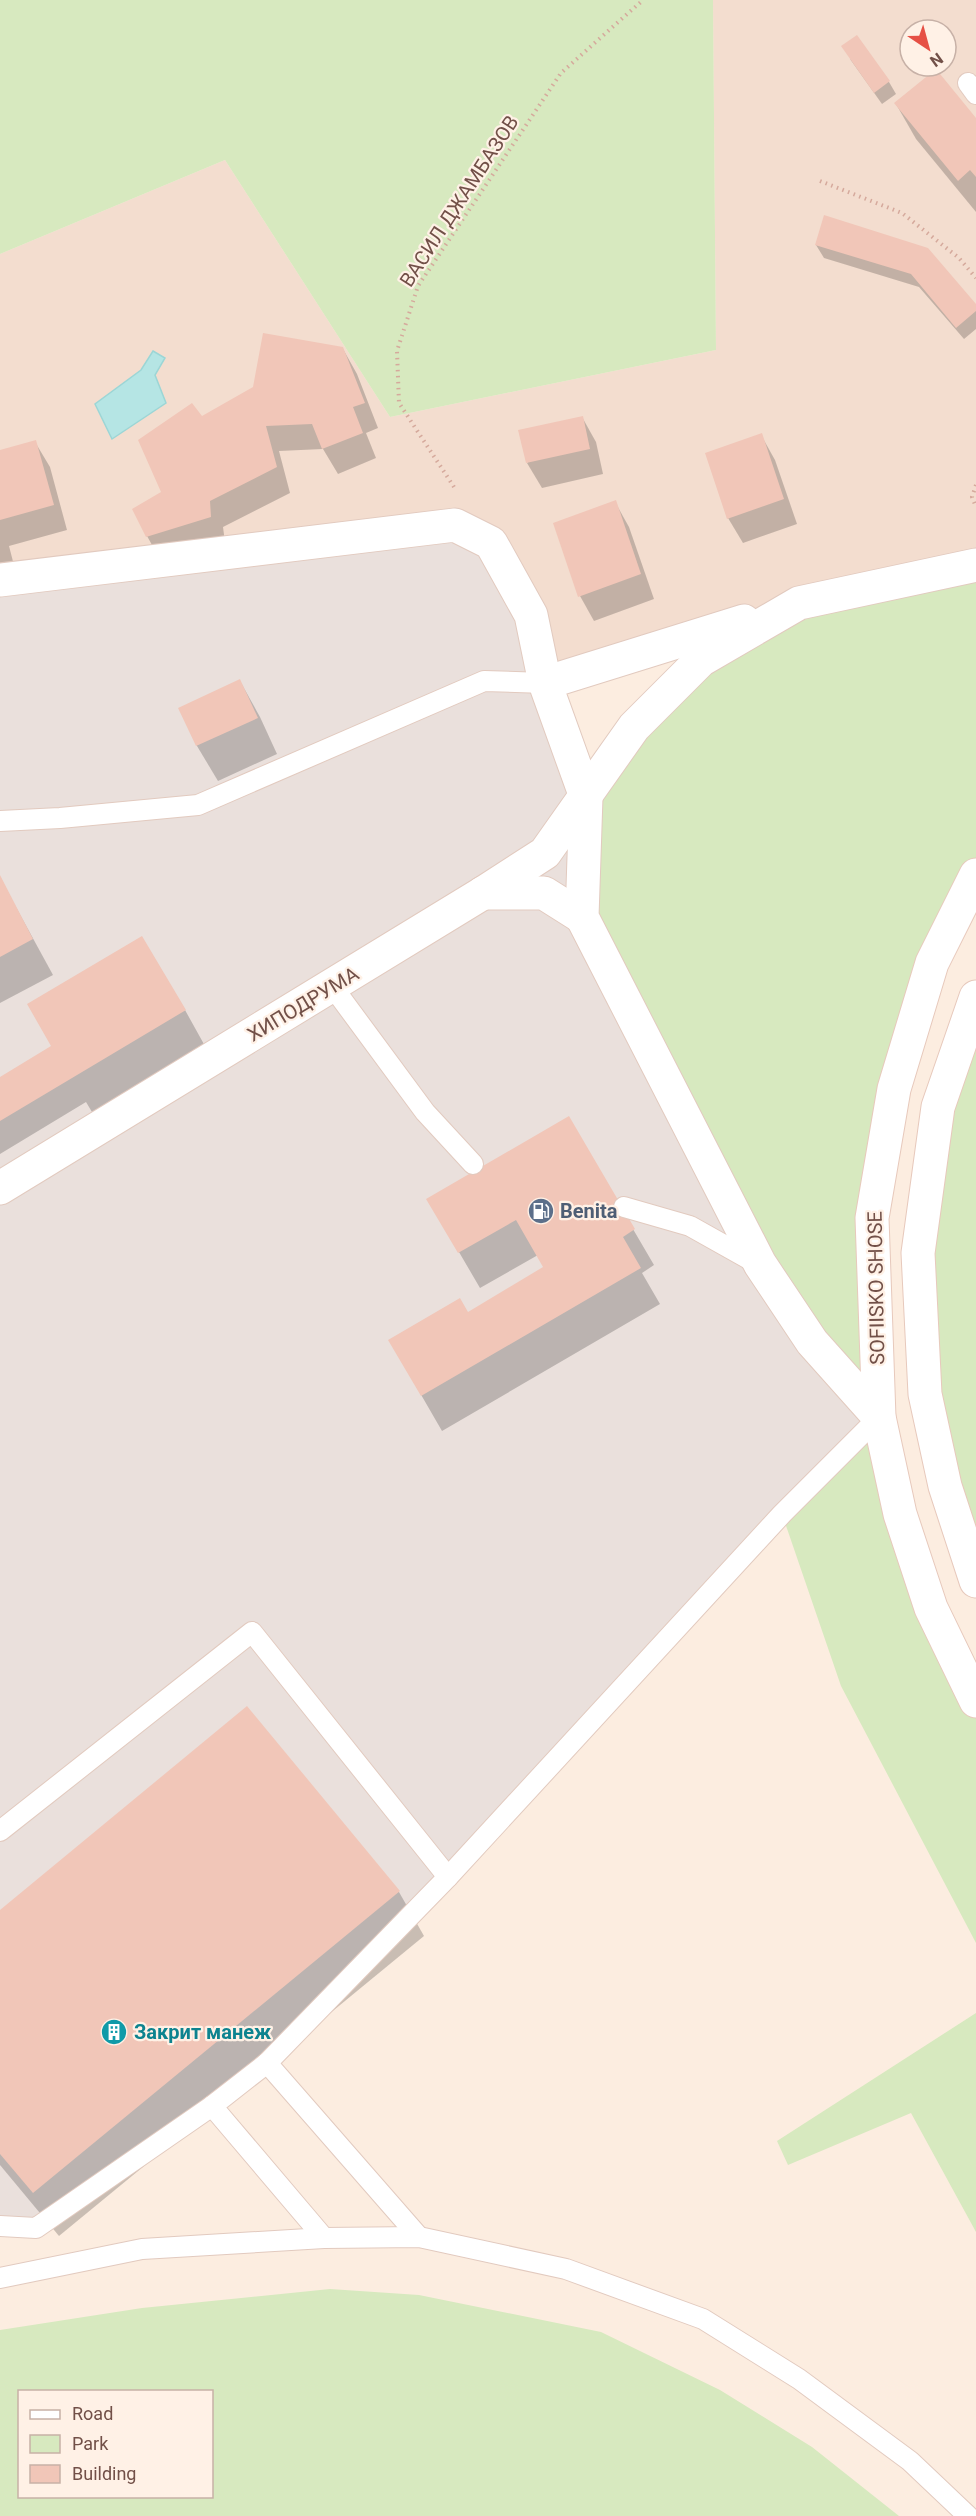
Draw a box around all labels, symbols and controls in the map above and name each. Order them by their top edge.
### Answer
north arrow [898,18,958,78]
text: N [926,49,947,71]
street label: ВАСИЛ ДЖАМБАЗОВ [395,111,523,291]
street label: ХИПОДРУМА [243,961,363,1047]
fuel station icon: Benita [526,1196,556,1226]
place label: Benita [560,1199,618,1223]
street label: SOFIISKO SHOSE [863,1211,889,1365]
building icon: Закрит манеж [99,2017,129,2047]
place label: Закрит манеж [134,2020,271,2044]
legend [18,2390,213,2498]
text: Road [72,2403,113,2424]
text: Park [72,2433,109,2454]
text: Building [72,2463,136,2484]

